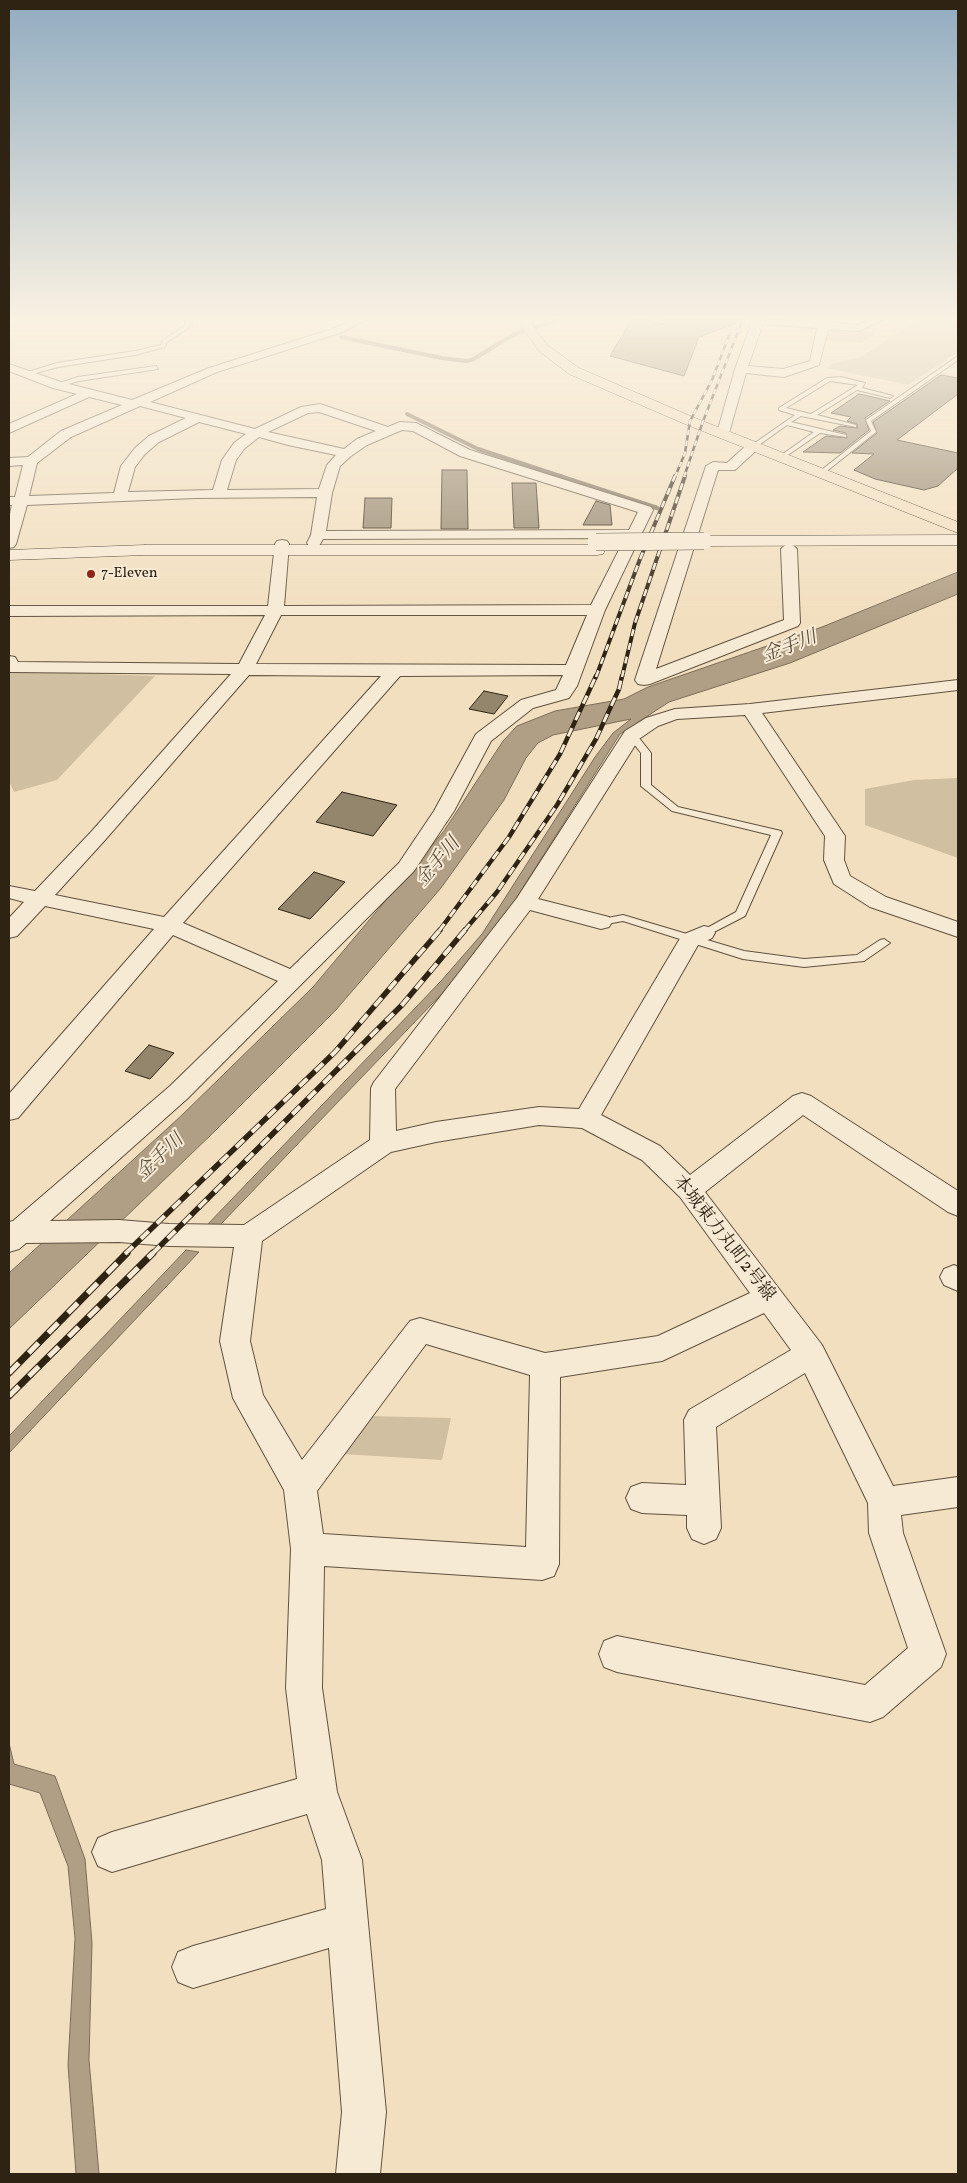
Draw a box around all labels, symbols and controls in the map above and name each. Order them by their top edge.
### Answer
place label: 7-Eleven [101,565,158,583]
marker: 7-Eleven [85,568,97,580]
water label: 金手川 [759,627,821,669]
water label: 金手川 [412,834,466,892]
water label: 金手川 [133,1130,189,1186]
street label: 本城東力丸町2号線 [667,1172,779,1306]

